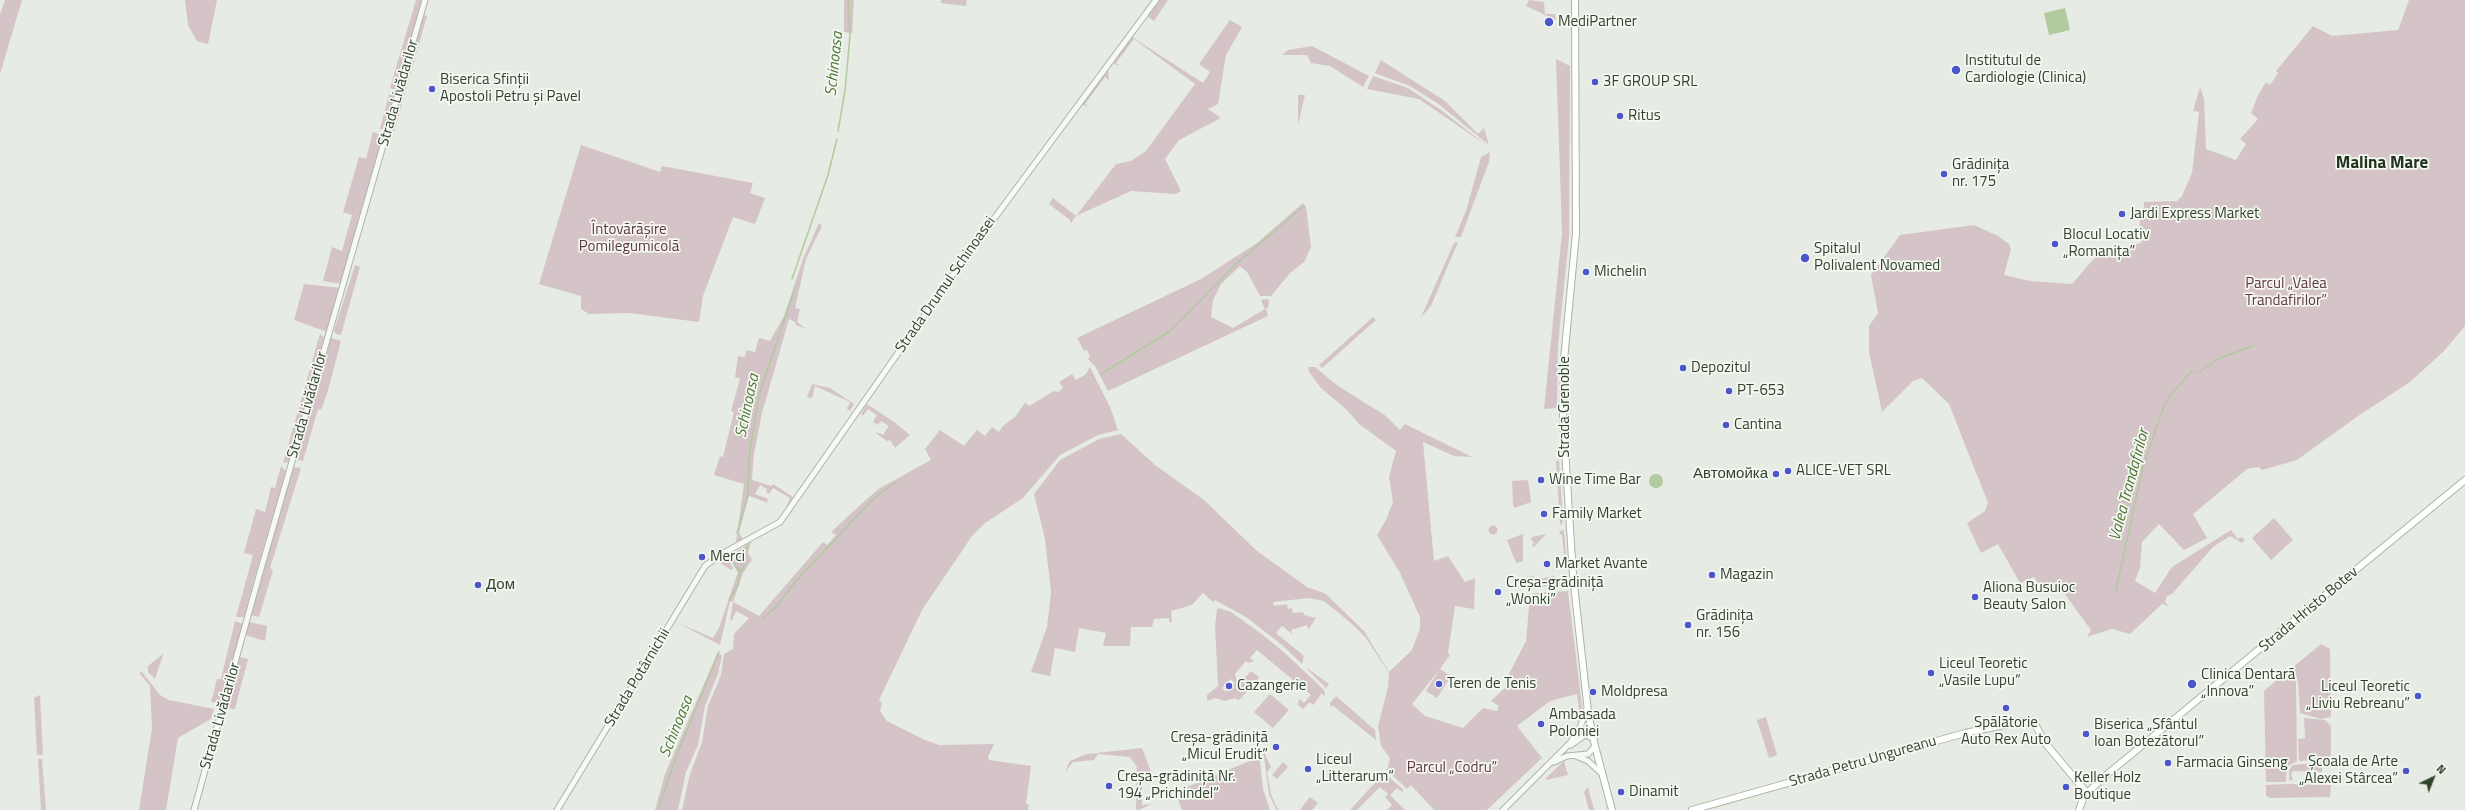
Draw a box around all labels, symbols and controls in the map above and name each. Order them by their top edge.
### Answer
place label: MediPartner [1558,13,1637,31]
marker: MediPartner [1543,16,1555,28]
water label: Schinoasa [822,31,848,97]
street label: Strada Livădarilor [375,37,423,149]
place label: Institutul de Cardiologie (Clinica) [1965,52,2086,87]
marker: Institutul de Cardiologie (Clinica) [1950,64,1962,76]
place label: Biserica Sfinții Apostoli Petru și Pavel [440,71,581,106]
place label: 3F GROUP SRL [1603,73,1697,91]
marker: 3F GROUP SRL [1590,77,1600,87]
marker: Biserica Sfinții Apostoli Petru și Pavel [427,84,437,94]
place label: Ritus [1628,107,1661,125]
marker: Ritus [1615,111,1625,121]
district label: Malina Mare [2336,154,2428,174]
place label: Grădinița nr. 175 [1952,156,2009,191]
marker: Grădinița nr. 175 [1939,169,1949,179]
place label: Jardi Express Market [2130,205,2259,223]
marker: Jardi Express Market [2117,209,2127,219]
street label: Strada Drumul Schinoasei [892,213,1000,357]
park label: Întovărășire Pomilegumicolă [579,221,679,256]
place label: Blocul Locativ „Romanița” [2063,226,2150,261]
marker: Blocul Locativ „Romanița” [2050,239,2060,249]
place label: Spitalul Polivalent Novamed [1814,240,1940,275]
marker: Spitalul Polivalent Novamed [1799,252,1811,264]
place label: Michelin [1594,263,1647,281]
marker: Michelin [1581,267,1591,277]
park label: Parcul „Valea Trandafirilor” [2245,275,2327,310]
street label: Strada Livădarilor [284,349,332,461]
street label: Strada Grenoble [1556,356,1574,458]
place label: Depozitul [1691,359,1751,377]
marker: Depozitul [1678,363,1688,373]
water label: Schinoasa [732,372,764,440]
place label: PT-653 [1737,382,1785,400]
marker: PT-653 [1724,386,1734,396]
place label: Cantina [1734,416,1782,434]
marker: Cantina [1721,420,1731,430]
water label: Valea Trandafirilor [2106,427,2154,543]
place label: ALICE-VET SRL [1796,462,1891,480]
place label: Автомойка [1693,465,1768,483]
marker: ALICE-VET SRL [1783,466,1793,476]
marker: Автомойка [1771,469,1781,479]
place label: Wine Time Bar [1549,471,1641,489]
marker: Wine Time Bar [1536,475,1546,485]
place label: Family Market [1552,505,1642,523]
marker: Family Market [1539,509,1549,519]
place label: Merci [710,548,745,566]
marker: Merci [697,552,707,562]
place label: Market Avante [1555,555,1648,573]
marker: Market Avante [1542,559,1552,569]
street label: Strada Hristo Botev [2256,563,2362,657]
place label: Magazin [1720,566,1774,584]
marker: Magazin [1707,570,1717,580]
place label: Creșa-grădiniță „Wonki” [1506,574,1604,609]
place label: Дом [486,576,515,594]
place label: Aliona Busuioc Beauty Salon [1983,579,2075,614]
marker: Дом [473,580,483,590]
marker: Creșa-grădiniță „Wonki” [1493,587,1503,597]
marker: Aliona Busuioc Beauty Salon [1970,592,1980,602]
place label: Grădinița nr. 156 [1696,607,1753,642]
marker: Grădinița nr. 156 [1683,620,1693,630]
street label: Strada Potârnichii [601,625,675,731]
place label: Liceul Teoretic „Vasile Lupu“ [1939,655,2028,690]
street label: Strada Livădarilor [197,660,245,772]
place label: Clinica Dentară „Innova” [2201,666,2295,701]
marker: Liceul Teoretic „Vasile Lupu“ [1926,668,1936,678]
place label: Teren de Tenis [1447,675,1536,693]
place label: Cazangerie [1237,677,1306,695]
marker: Clinica Dentară „Innova” [2186,678,2198,690]
place label: Liceul Teoretic „Liviu Rebreanu” [2306,678,2410,713]
marker: Teren de Tenis [1434,679,1444,689]
marker: Cazangerie [1224,681,1234,691]
place label: Moldpresa [1601,683,1668,701]
marker: Moldpresa [1588,687,1598,697]
marker: Liceul Teoretic „Liviu Rebreanu” [2413,691,2423,701]
water label: Schinoasa [656,694,698,760]
marker: Spălătorie Auto Rex Auto [2001,703,2011,713]
place label: Ambasada Poloniei [1549,706,1616,741]
place label: Spălătorie Auto Rex Auto [1961,714,2051,749]
place label: Biserica „Sfântul Ioan Botezătorul” [2094,716,2204,751]
marker: Ambasada Poloniei [1536,719,1546,729]
place label: Creșa-grădiniță „Micul Erudit” [1170,729,1268,764]
marker: Biserica „Sfântul Ioan Botezătorul” [2081,729,2091,739]
street label: Strada Petru Ungureanu [1787,732,1939,792]
marker: Creșa-grădiniță „Micul Erudit” [1271,742,1281,752]
place label: Liceul „Litterarum“ [1316,751,1394,786]
place label: Școala de Arte „Alexei Stârcea” [2299,753,2398,788]
place label: Farmacia Ginseng [2176,754,2288,772]
marker: Farmacia Ginseng [2163,758,2173,768]
north arrow [2413,758,2453,798]
park label: Parcul „Codru” [1407,759,1497,777]
text: N [2433,761,2449,778]
marker: Liceul „Litterarum“ [1303,764,1313,774]
marker: Școala de Arte „Alexei Stârcea” [2401,766,2411,776]
place label: Creșa-grădiniță Nr. 194 „Prichindel” [1117,768,1236,803]
place label: Keller Holz Boutique [2074,769,2141,804]
marker: Creșa-grădiniță Nr. 194 „Prichindel” [1104,781,1114,791]
marker: Keller Holz Boutique [2061,782,2071,792]
place label: Dinamit [1629,783,1679,801]
marker: Dinamit [1616,787,1626,797]

